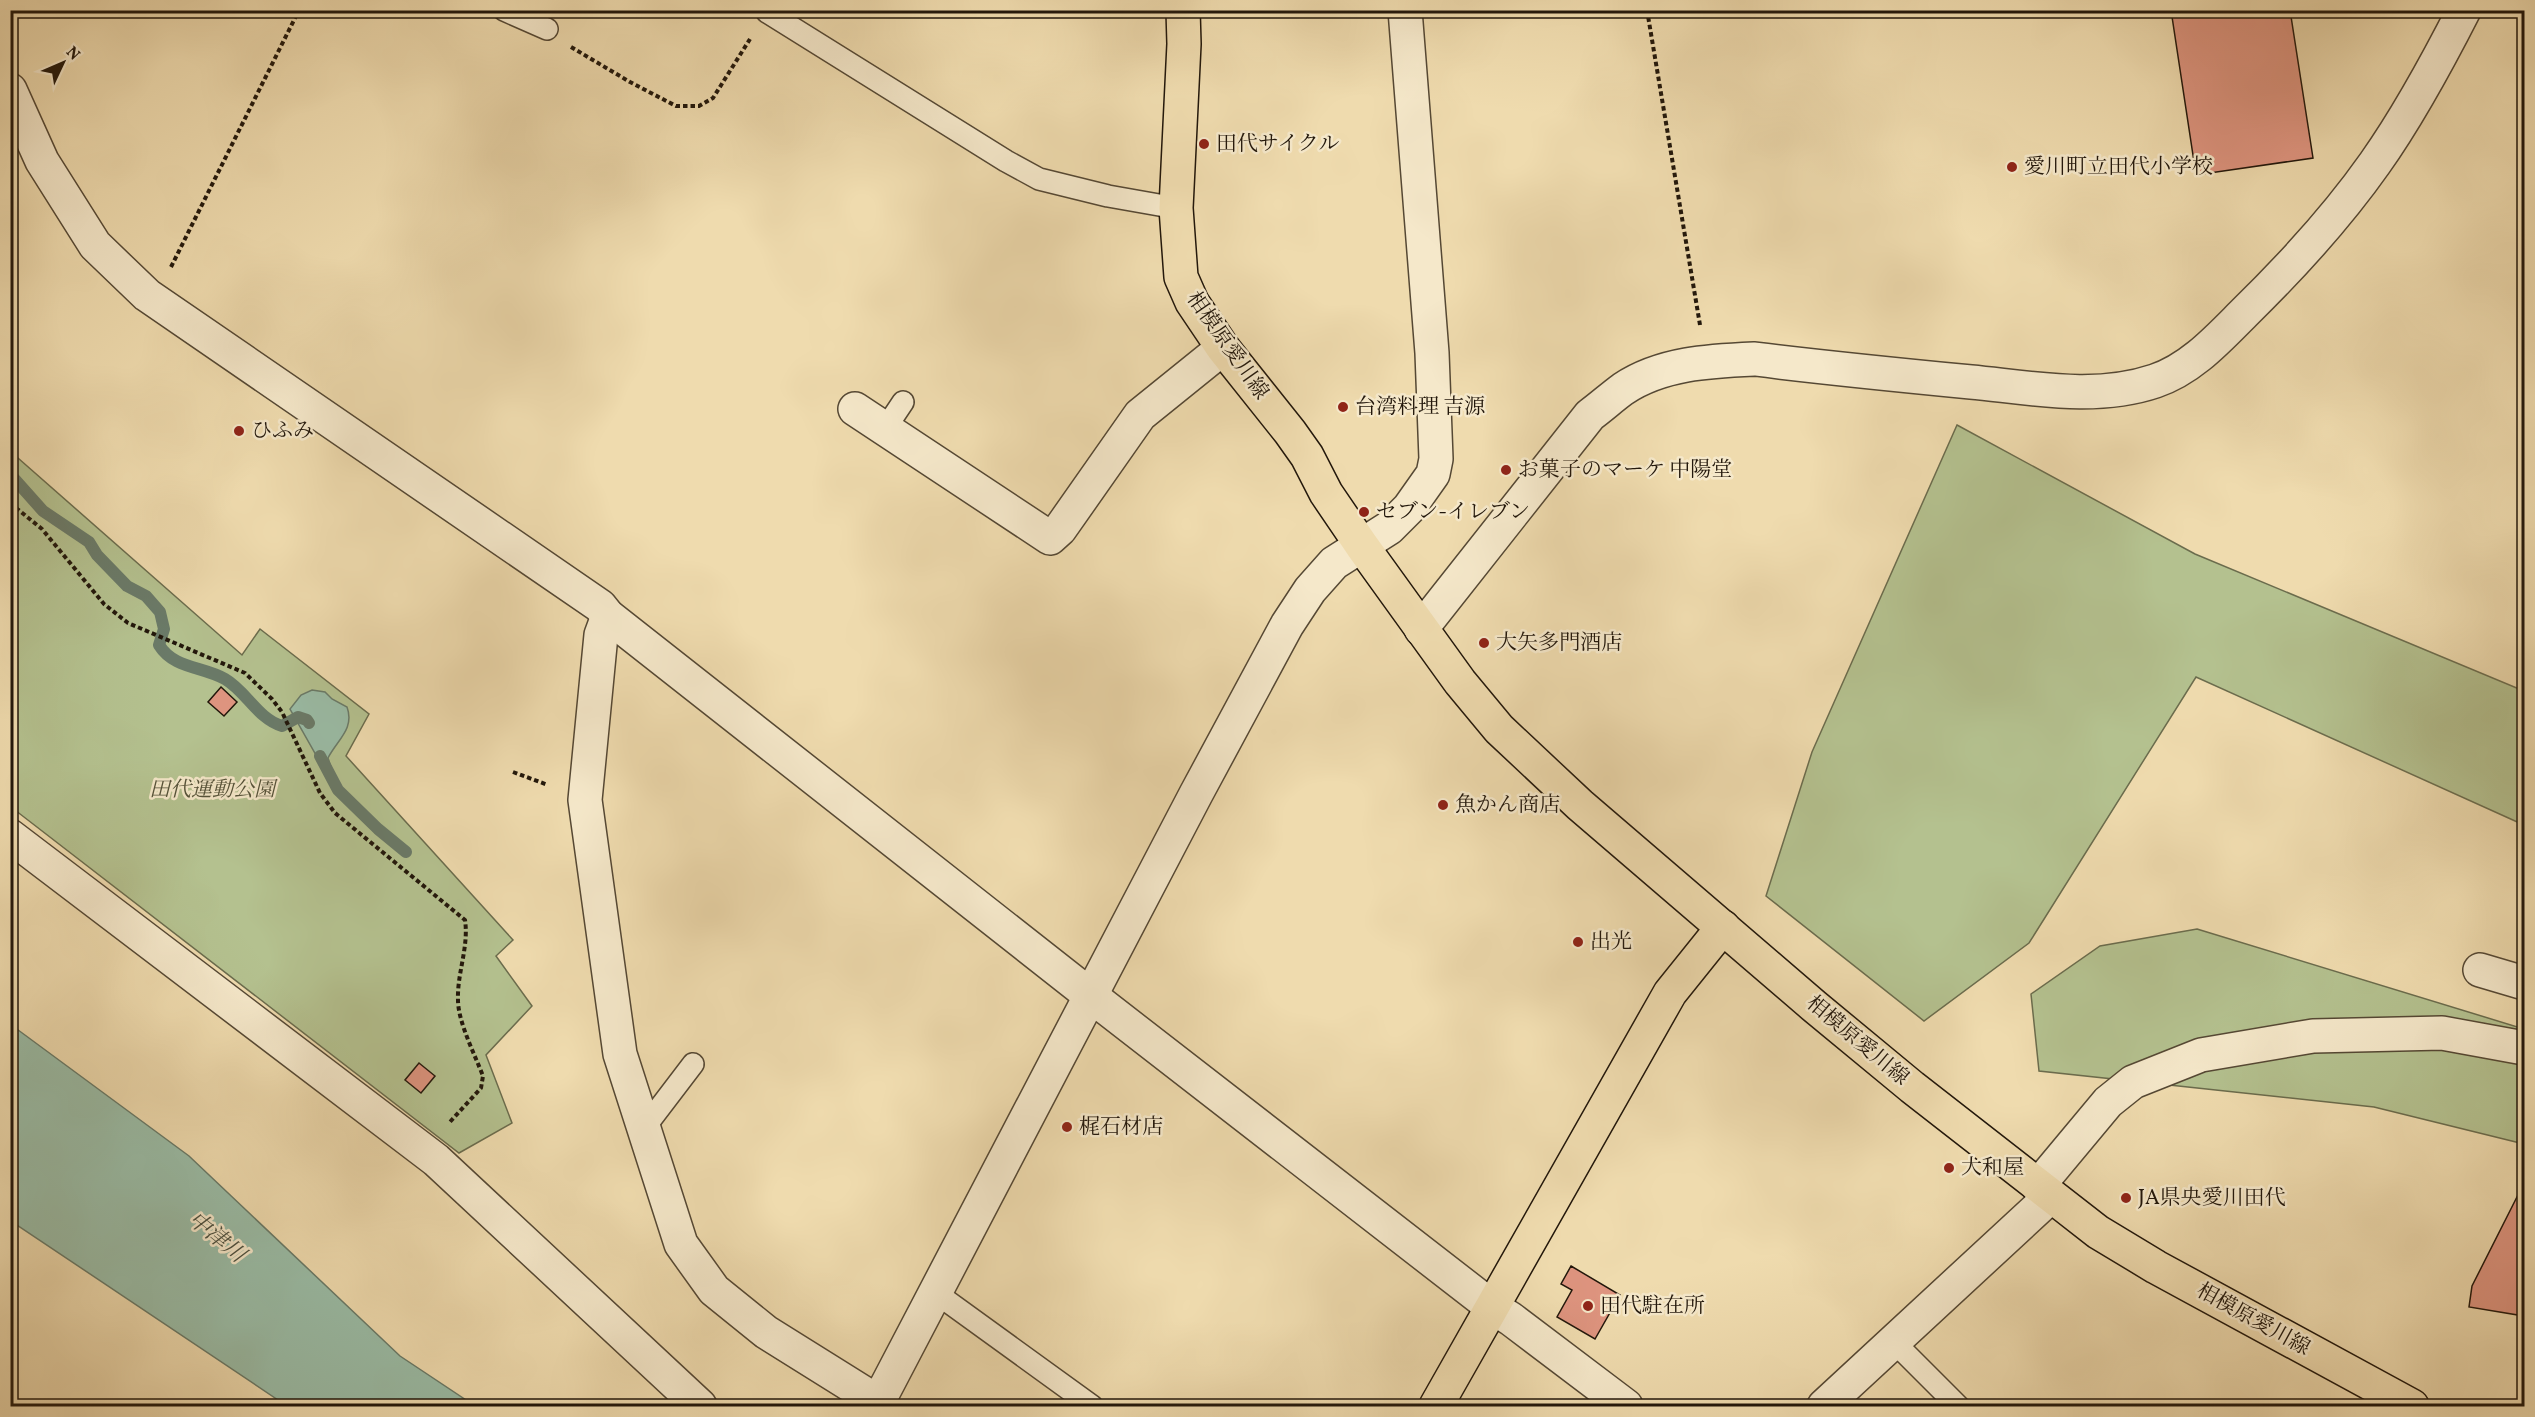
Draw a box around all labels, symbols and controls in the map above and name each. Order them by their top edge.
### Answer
north arrow [33,33,93,93]
text: N [60,42,85,66]
place label: 田代サイクル [1216,130,1339,159]
marker: 田代サイクル [1197,137,1211,151]
place label: 愛川町立田代小学校 [2024,153,2213,182]
marker: 愛川町立田代小学校 [2005,160,2019,174]
street label: 相模原愛川線 [1179,286,1275,406]
place label: 台湾料理 吉源 [1355,393,1485,422]
marker: 台湾料理 吉源 [1336,400,1350,414]
place label: ひふみ [251,417,314,446]
marker: ひふみ [232,424,246,438]
place label: お菓子のマーケ 中陽堂 [1518,456,1732,485]
marker: お菓子のマーケ 中陽堂 [1499,463,1513,477]
place label: セブン-イレブン [1376,498,1530,527]
marker: セブン-イレブン [1357,505,1371,519]
place label: 大矢多門酒店 [1496,629,1622,658]
marker: 大矢多門酒店 [1477,636,1491,650]
park label: 田代運動公園 [149,776,278,805]
place label: 魚かん商店 [1455,791,1560,820]
marker: 魚かん商店 [1436,798,1450,812]
place label: 出光 [1590,928,1632,957]
marker: 出光 [1571,935,1585,949]
street label: 相模原愛川線 [1799,989,1915,1093]
place label: 梶石材店 [1079,1113,1163,1142]
marker: 梶石材店 [1060,1120,1074,1134]
place label: 大和屋 [1961,1154,2024,1183]
marker: 大和屋 [1942,1161,1956,1175]
place label: JA県央愛川田代 [2138,1184,2286,1213]
marker: JA県央愛川田代 [2119,1191,2133,1205]
water label: 中津川 [181,1205,253,1272]
street label: 相模原愛川線 [2191,1277,2315,1363]
place label: 田代駐在所 [1600,1292,1705,1321]
marker: 田代駐在所 [1581,1299,1595,1313]

